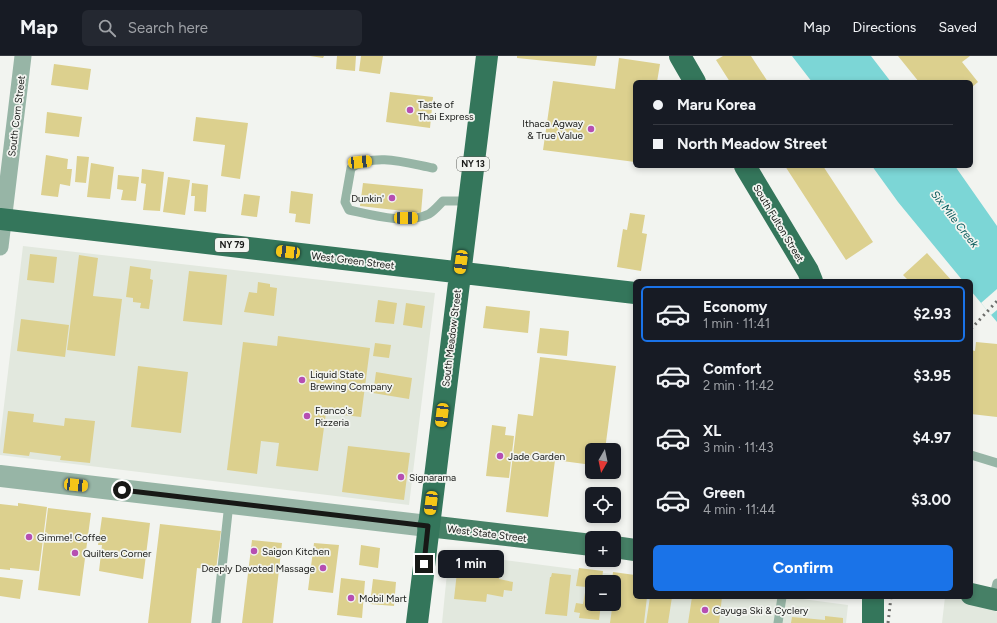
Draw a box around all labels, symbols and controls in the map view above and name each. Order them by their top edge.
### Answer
search box [82,10,362,46]
text: Map [20,16,58,39]
icon: search [96,17,118,39]
text: Search here [128,19,208,37]
text: Map [803,19,831,36]
text: Directions [853,19,916,36]
text: Saved [938,19,977,36]
street label: South Corn Street [5,74,28,157]
text: Maru Korea [677,96,756,114]
place label: Taste of Thai Express [418,98,474,123]
marker: Taste of Thai Express [405,105,415,115]
place label: Ithaca Agway & True Value [522,117,584,142]
marker: Ithaca Agway & True Value [586,124,596,134]
text: North Meadow Street [677,135,827,153]
car [347,155,373,169]
road number: NY 13 [457,157,489,171]
street label: South Fulton Street [750,182,807,265]
water label: Six Mile Creek [928,188,981,251]
place label: Dunkin' [351,192,384,205]
marker: Dunkin' [387,193,397,203]
car [394,212,418,224]
road number: NY 79 [215,238,249,252]
car [275,245,301,259]
street label: West Green Street [311,249,395,272]
car [453,249,469,275]
street label: South Meadow Street [439,288,464,388]
icon: car [655,296,691,332]
text: Economy [703,298,768,316]
text: $2.93 [913,305,951,323]
text: 1 min · 11:41 [703,316,770,331]
icon: car [655,358,691,394]
text: Comfort [703,360,762,378]
text: $3.95 [913,367,951,385]
place label: Liquid State Brewing Company [310,368,393,393]
marker: Liquid State Brewing Company [297,375,307,385]
text: 2 min · 11:42 [703,378,774,393]
car [435,402,449,428]
place label: Franco's Pizzeria [315,404,353,429]
marker: Franco's Pizzeria [302,411,312,421]
icon: car [655,420,691,456]
text: XL [703,422,721,440]
text: $4.97 [912,429,951,447]
text: 3 min · 11:43 [703,440,774,455]
north arrow [585,443,621,479]
map controls [585,443,621,611]
place label: Jade Garden [508,450,565,463]
marker: Jade Garden [495,451,505,461]
place label: Signarama [409,471,456,484]
marker: Signarama [396,472,406,482]
car [63,478,89,492]
route start [113,481,131,499]
icon: car [655,482,691,518]
text: Green [703,484,745,502]
button: locate [585,487,621,523]
car [424,490,438,516]
text: $3.00 [911,491,951,509]
text: 4 min · 11:44 [703,502,776,517]
street label: West State Street [446,522,528,545]
place label: Gimme! Coffee [37,531,107,544]
button: + [585,531,621,567]
marker: Gimme! Coffee [24,532,34,542]
place label: Saigon Kitchen [262,545,330,558]
button: Confirm [653,545,953,591]
marker: Saigon Kitchen [249,546,259,556]
place label: Quilters Corner [83,547,152,560]
marker: Quilters Corner [70,548,80,558]
callout: 1 min [438,550,504,578]
route end [415,555,433,573]
text: 1 min [456,556,486,571]
place label: Deeply Devoted Massage [201,562,316,575]
marker: Deeply Devoted Massage [318,563,328,573]
button: − [585,575,621,611]
place label: Mobil Mart [359,592,407,605]
marker: Mobil Mart [346,593,356,603]
place label: Cayuga Ski & Cyclery [713,604,809,617]
marker: Cayuga Ski & Cyclery [700,605,710,615]

